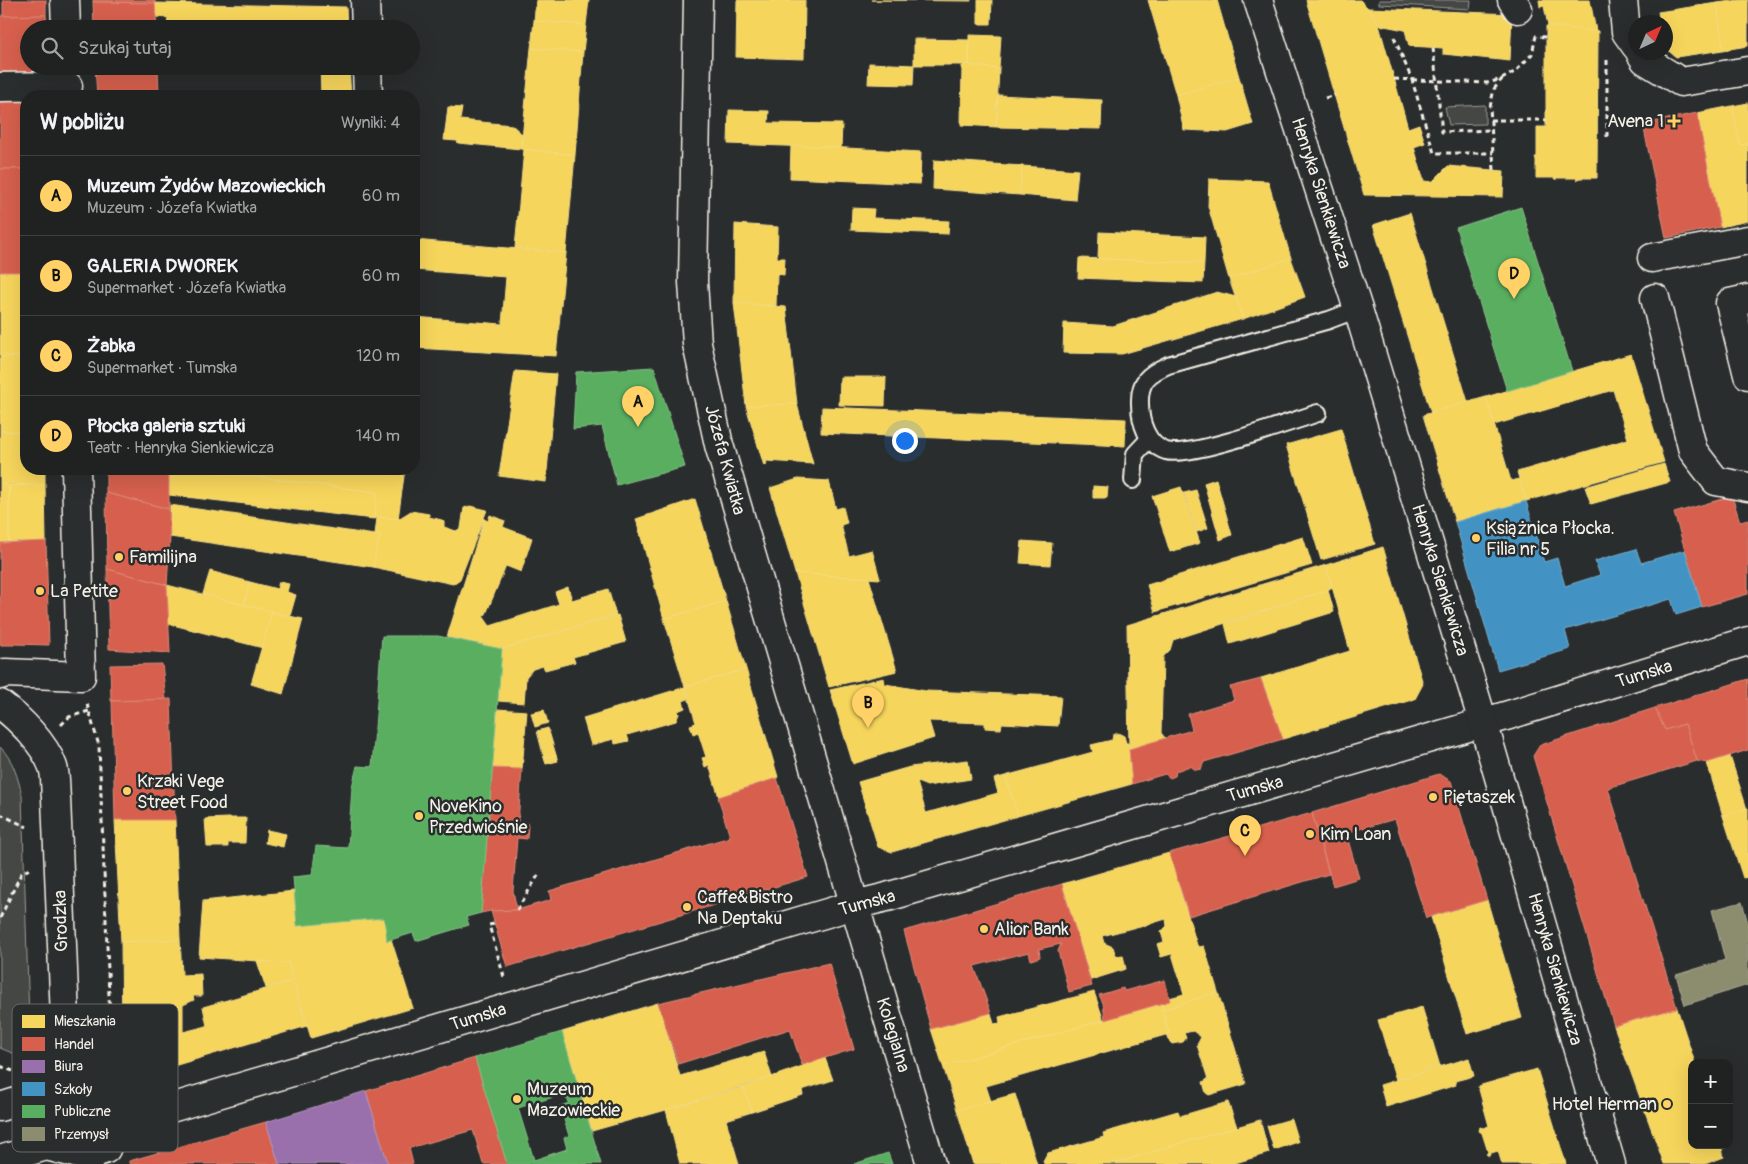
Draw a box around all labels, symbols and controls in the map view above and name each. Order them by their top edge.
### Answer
north arrow [1628,15,1673,60]
search box [20,20,420,75]
icon: search [38,34,66,62]
text: Szukaj tutaj [78,36,172,60]
text: W pobliżu [40,109,124,136]
place label: Avena 1 [1607,110,1664,133]
text: Wyniki: 4 [341,113,400,133]
street label: Henryka Sienkiewicza [1286,115,1356,271]
marker: Avena 1 [1668,115,1680,127]
text: Muzeum Żydów Mazowieckich [87,174,325,198]
text: A [51,186,61,206]
text: 60 m [362,186,400,206]
text: Muzeum · Józefa Kwiatka [87,198,257,218]
text: GALERIA DWOREK [87,254,238,278]
pin: D [1498,258,1530,299]
text: B [51,266,61,286]
text: 60 m [362,266,400,286]
text: Supermarket · Józefa Kwiatka [87,278,286,298]
text: Żabka [87,334,135,358]
text: C [51,346,61,366]
text: 120 m [356,346,400,366]
text: Supermarket · Tumska [87,358,237,378]
pin: A [622,386,654,427]
street label: Józefa Kwiatka [699,403,751,517]
text: Płocka galeria sztuki [87,414,245,438]
text: D [51,426,61,446]
text: 140 m [356,426,400,446]
your location [892,428,918,454]
text: Teatr · Henryka Sienkiewicza [87,438,274,458]
street label: Henryka Sienkiewicza [1406,501,1474,659]
place label: Książnica Płocka. Filia nr 5 [1486,517,1615,561]
marker: Książnica Płocka. Filia nr 5 [1470,532,1482,544]
place label: Familijna [129,546,197,569]
marker: Familijna [113,551,125,563]
place label: La Petite [50,580,118,603]
marker: La Petite [34,585,46,597]
street label: Tumska [1613,655,1675,693]
pin: B [852,687,884,728]
place label: Krzaki Vege Street Food [137,770,228,814]
street label: Tumska [1224,770,1286,808]
marker: Krzaki Vege Street Food [121,785,133,797]
place label: Piętaszek [1443,786,1516,809]
marker: Piętaszek [1427,791,1439,803]
place label: NoveKino Przedwiośnie [429,795,528,839]
marker: NoveKino Przedwiośnie [413,810,425,822]
pin: C [1229,815,1261,856]
place label: Kim Loan [1320,823,1391,846]
marker: Kim Loan [1304,828,1316,840]
street label: Tumska [836,884,898,922]
place label: Caffe&Bistro Na Deptaku [697,886,793,930]
street label: Grodzka [48,890,74,952]
street label: Henryka Sienkiewicza [1522,890,1588,1048]
marker: Caffe&Bistro Na Deptaku [681,901,693,913]
place label: Alior Bank [994,918,1069,941]
marker: Alior Bank [978,923,990,935]
street label: Kolegialna [871,995,915,1075]
street label: Tumska [447,998,509,1036]
legend [12,1004,178,1152]
text: Mieszkania [54,1013,116,1030]
text: Handel [54,1036,94,1053]
text: Biura [54,1058,83,1075]
map controls [1688,1059,1733,1149]
button: + [1688,1059,1733,1104]
place label: Muzeum Mazowieckie [527,1078,620,1122]
text: Szkoły [54,1081,92,1098]
marker: Muzeum Mazowieckie [511,1093,523,1105]
place label: Hotel Herman [1552,1093,1657,1116]
marker: Hotel Herman [1661,1098,1673,1110]
text: Publiczne [54,1103,111,1120]
button: − [1688,1104,1733,1149]
text: Przemysł [54,1126,109,1143]

